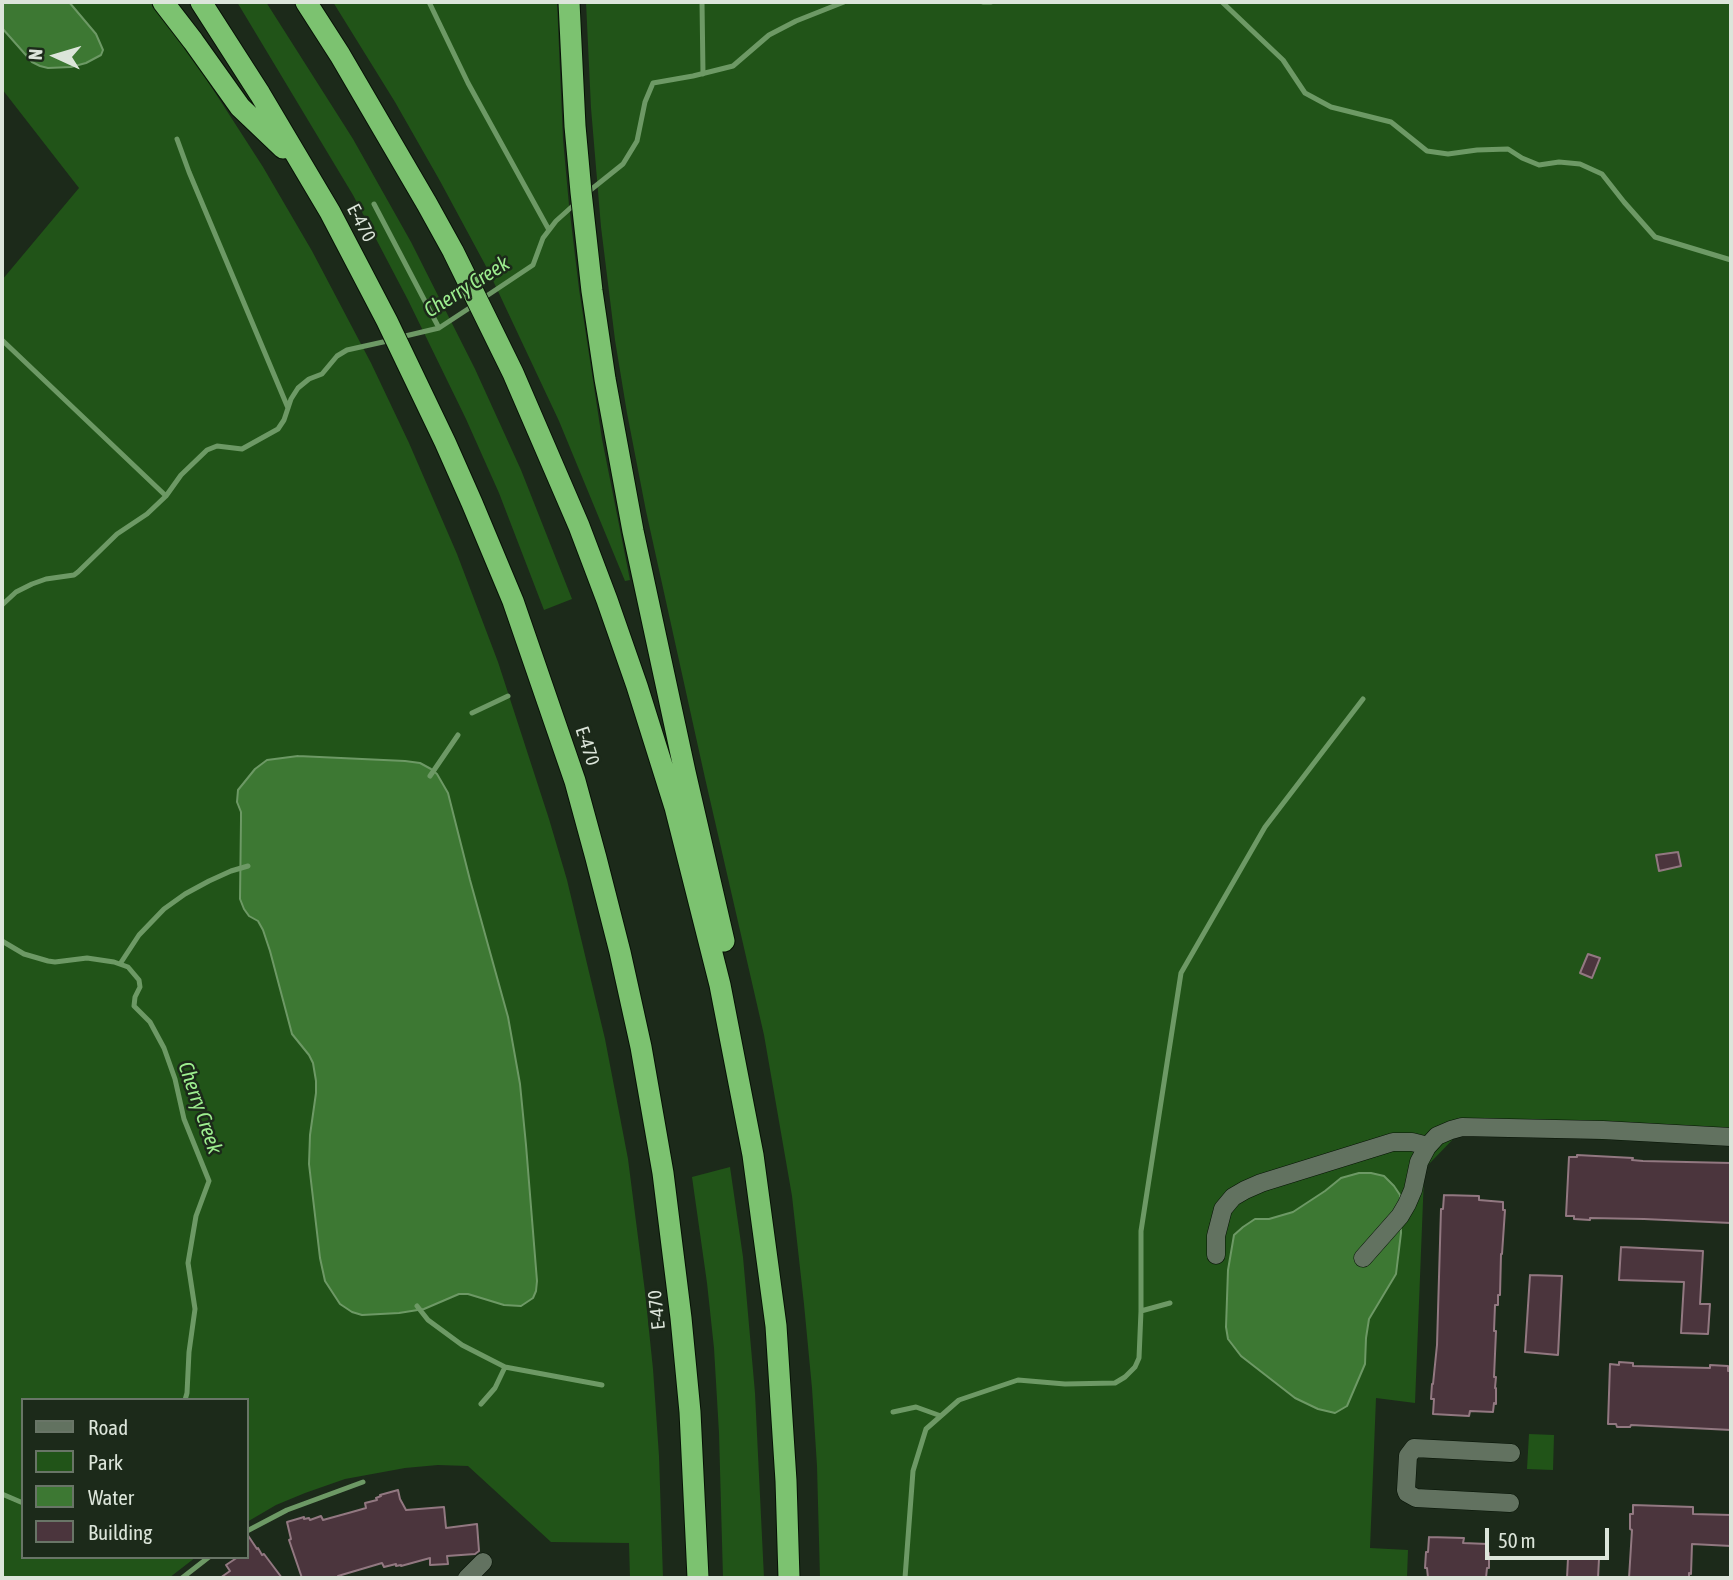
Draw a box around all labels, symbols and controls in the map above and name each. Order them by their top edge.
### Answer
north arrow [21,21,91,91]
text: N [24,48,46,61]
street label: E-470 [342,200,380,246]
water label: Cherry Creek [420,251,514,323]
street label: E-470 [570,724,604,768]
water label: Cherry Creek [172,1059,228,1157]
street label: E-470 [644,1289,670,1331]
legend [21,1398,248,1559]
text: Road [88,1415,128,1439]
text: Park [88,1450,123,1474]
text: Water [88,1485,134,1509]
scale bar [1488,1514,1612,1558]
text: Building [88,1520,152,1544]
text: 50 m [1498,1528,1536,1552]

